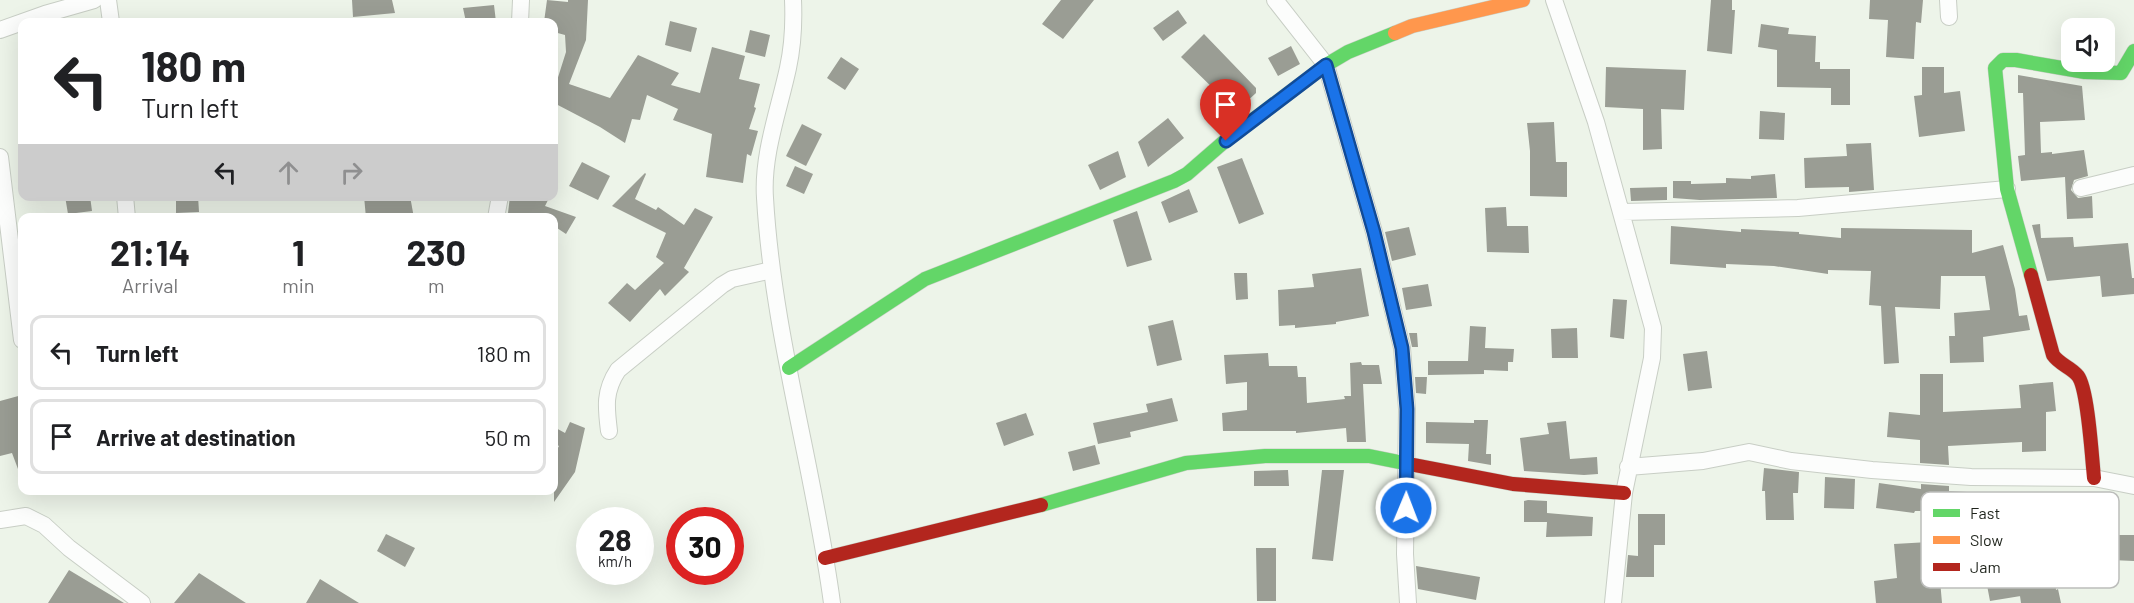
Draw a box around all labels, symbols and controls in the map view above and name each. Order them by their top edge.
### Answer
map controls [2061,18,2115,72]
button: sound [2061,18,2115,72]
text: 180 m [141,40,246,90]
icon: left [42,42,120,120]
pin [1200,79,1251,141]
icon: arrive [1209,88,1242,121]
text: Turn left [141,91,239,123]
icon: left [209,156,242,189]
icon: ahead [272,156,305,189]
icon: right [335,156,368,189]
text: 21:14 [110,230,190,273]
text: 1 [292,230,305,273]
text: 230 [406,230,466,273]
text: Arrival [122,273,178,297]
text: min [282,273,315,297]
text: m [428,273,445,297]
icon: left [45,336,78,369]
text: Turn left [96,340,179,366]
text: 180 m [477,340,531,366]
icon: arrive [45,420,78,453]
text: Arrive at destination [96,424,295,450]
text: 50 m [485,424,531,450]
position arrow [1374,476,1438,540]
legend [1921,492,2119,588]
text: Fast [1970,503,2000,522]
speed limit sign: 30 [666,507,744,585]
text: 28 [598,521,632,557]
text: Slow [1970,530,2003,549]
text: km/h [598,552,632,570]
text: Jam [1970,557,2001,576]

